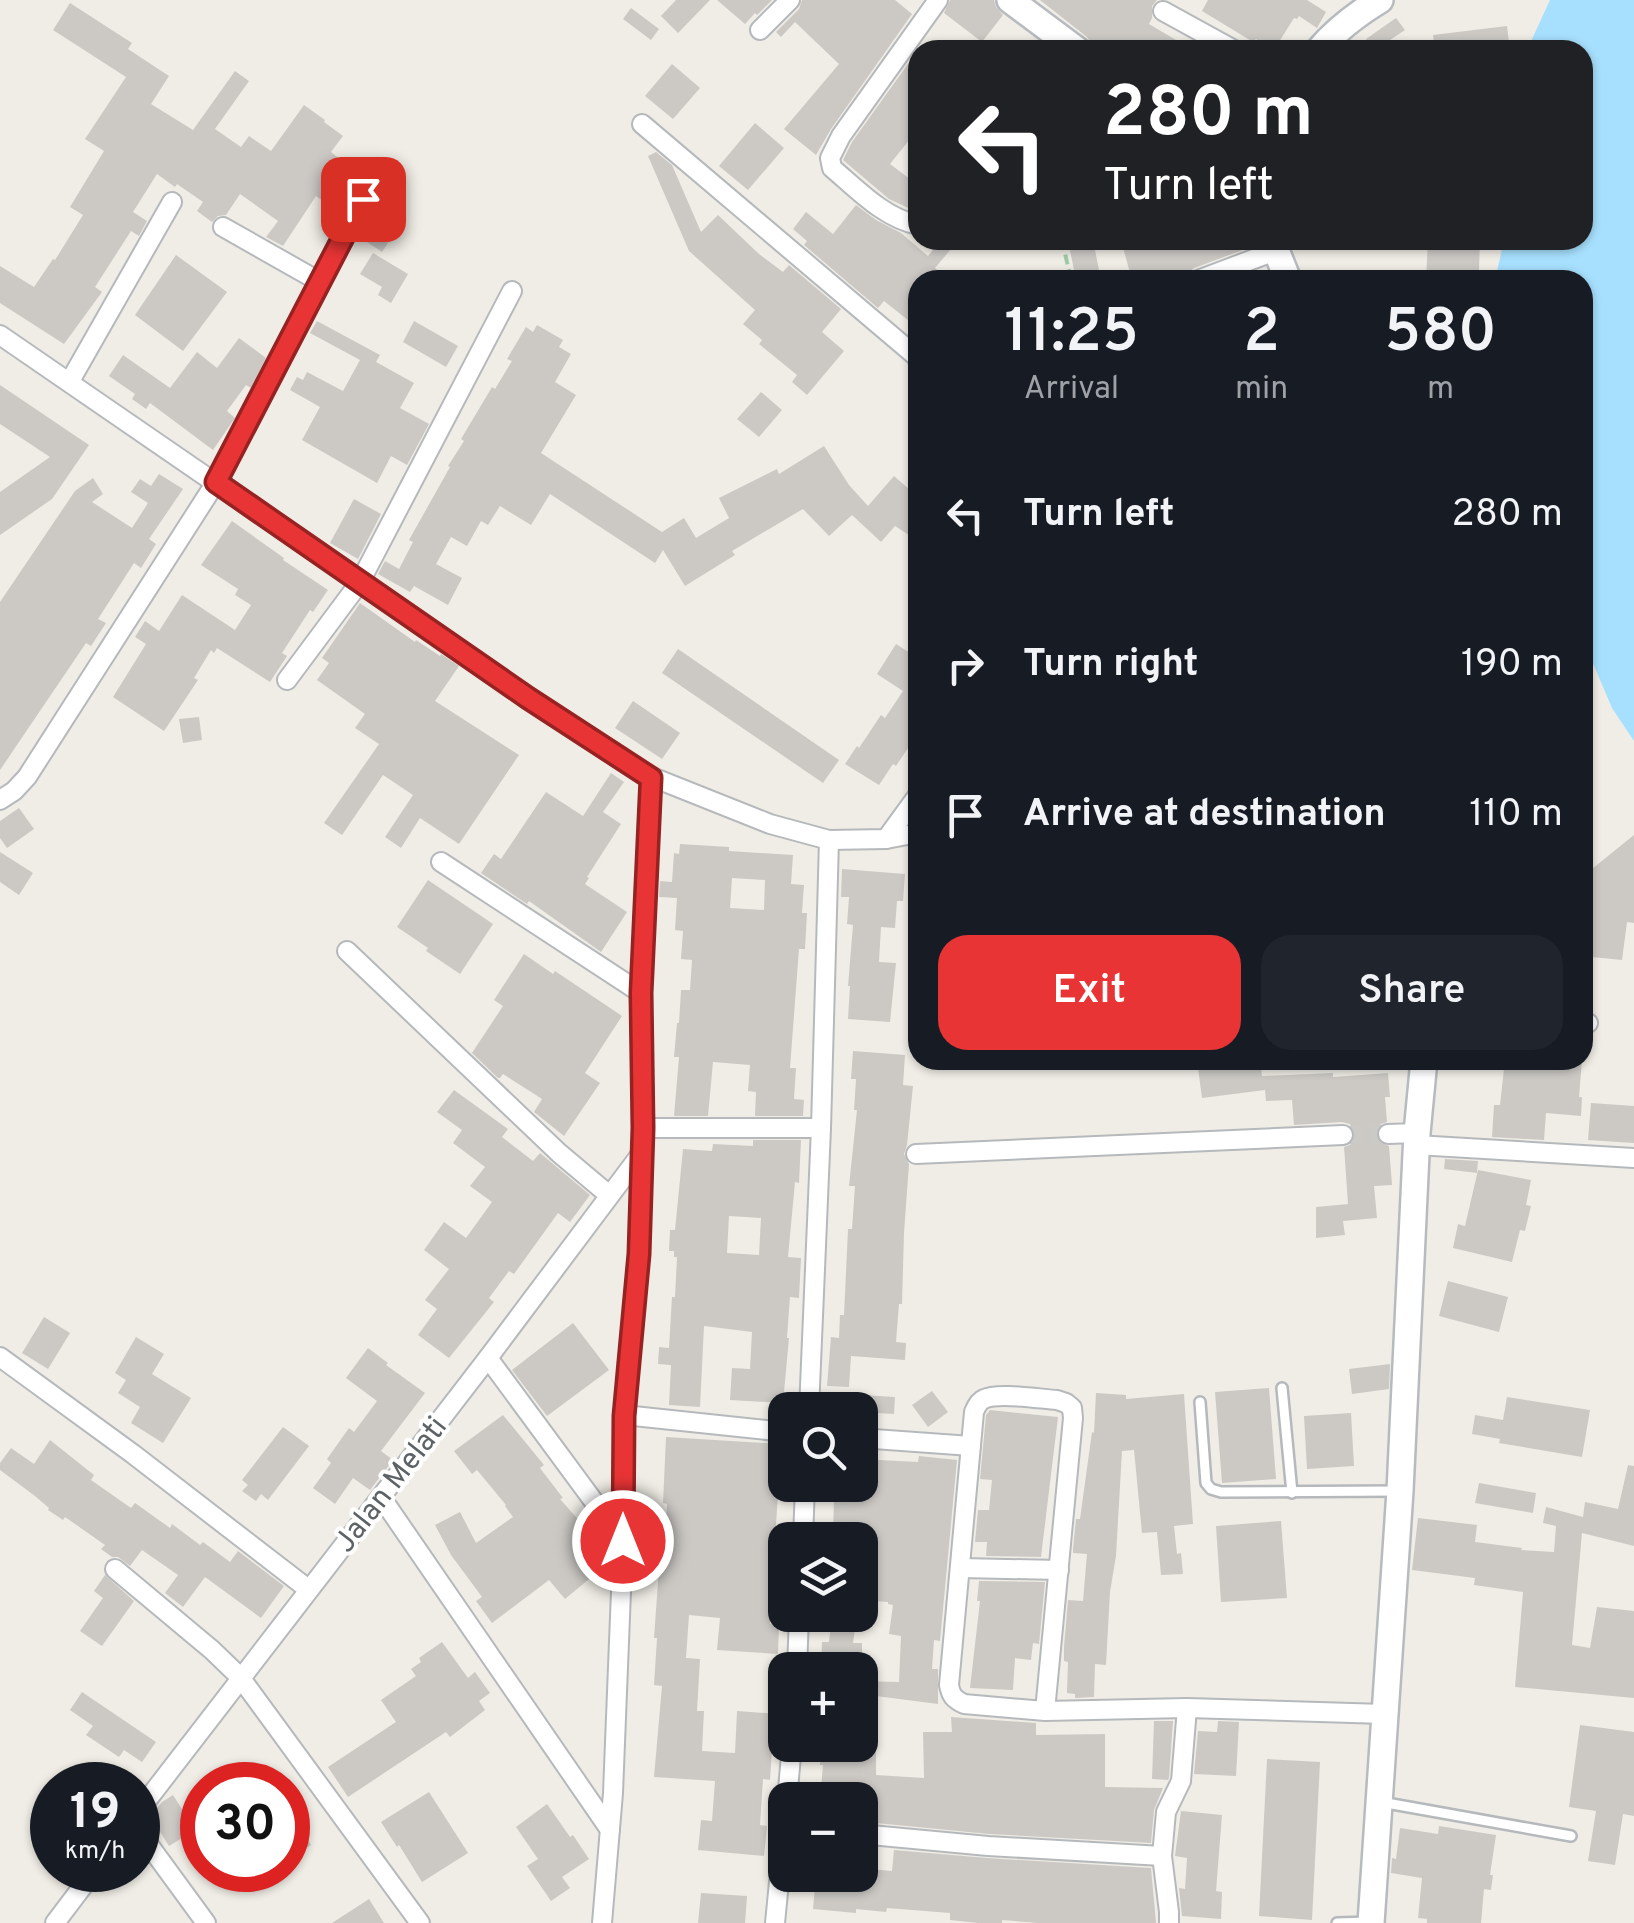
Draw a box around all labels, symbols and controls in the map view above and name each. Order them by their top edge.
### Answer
text: 280 m [1103,72,1314,161]
icon: left [938,80,1068,210]
pin [321,157,406,242]
text: Turn left [1103,159,1274,216]
icon: arrive [336,172,391,227]
text: 11:25 [1004,297,1139,373]
text: 2 [1243,297,1280,373]
text: 580 [1384,297,1497,373]
text: Arrival [1024,370,1119,410]
text: min [1235,370,1288,410]
text: m [1427,370,1454,410]
icon: left [938,488,993,543]
text: Turn left [1023,491,1175,540]
text: 280 m [1451,491,1563,540]
icon: right [938,638,993,693]
text: Turn right [1023,641,1198,690]
text: 190 m [1461,641,1563,690]
icon: arrive [938,788,993,843]
text: Arrive at destination [1023,791,1386,840]
text: 110 m [1469,791,1563,840]
button: Exit [938,935,1241,1050]
button: Share [1261,935,1563,1050]
map controls [768,1392,878,1892]
button: search [768,1392,878,1502]
street label: Jalan Melati [328,1410,456,1561]
position arrow [571,1489,675,1593]
button: layers [768,1522,878,1632]
button: + [768,1652,878,1762]
speed limit sign: 30 [180,1762,310,1892]
button: − [768,1782,878,1892]
text: 19 [70,1783,120,1846]
text: km/h [65,1836,125,1868]

